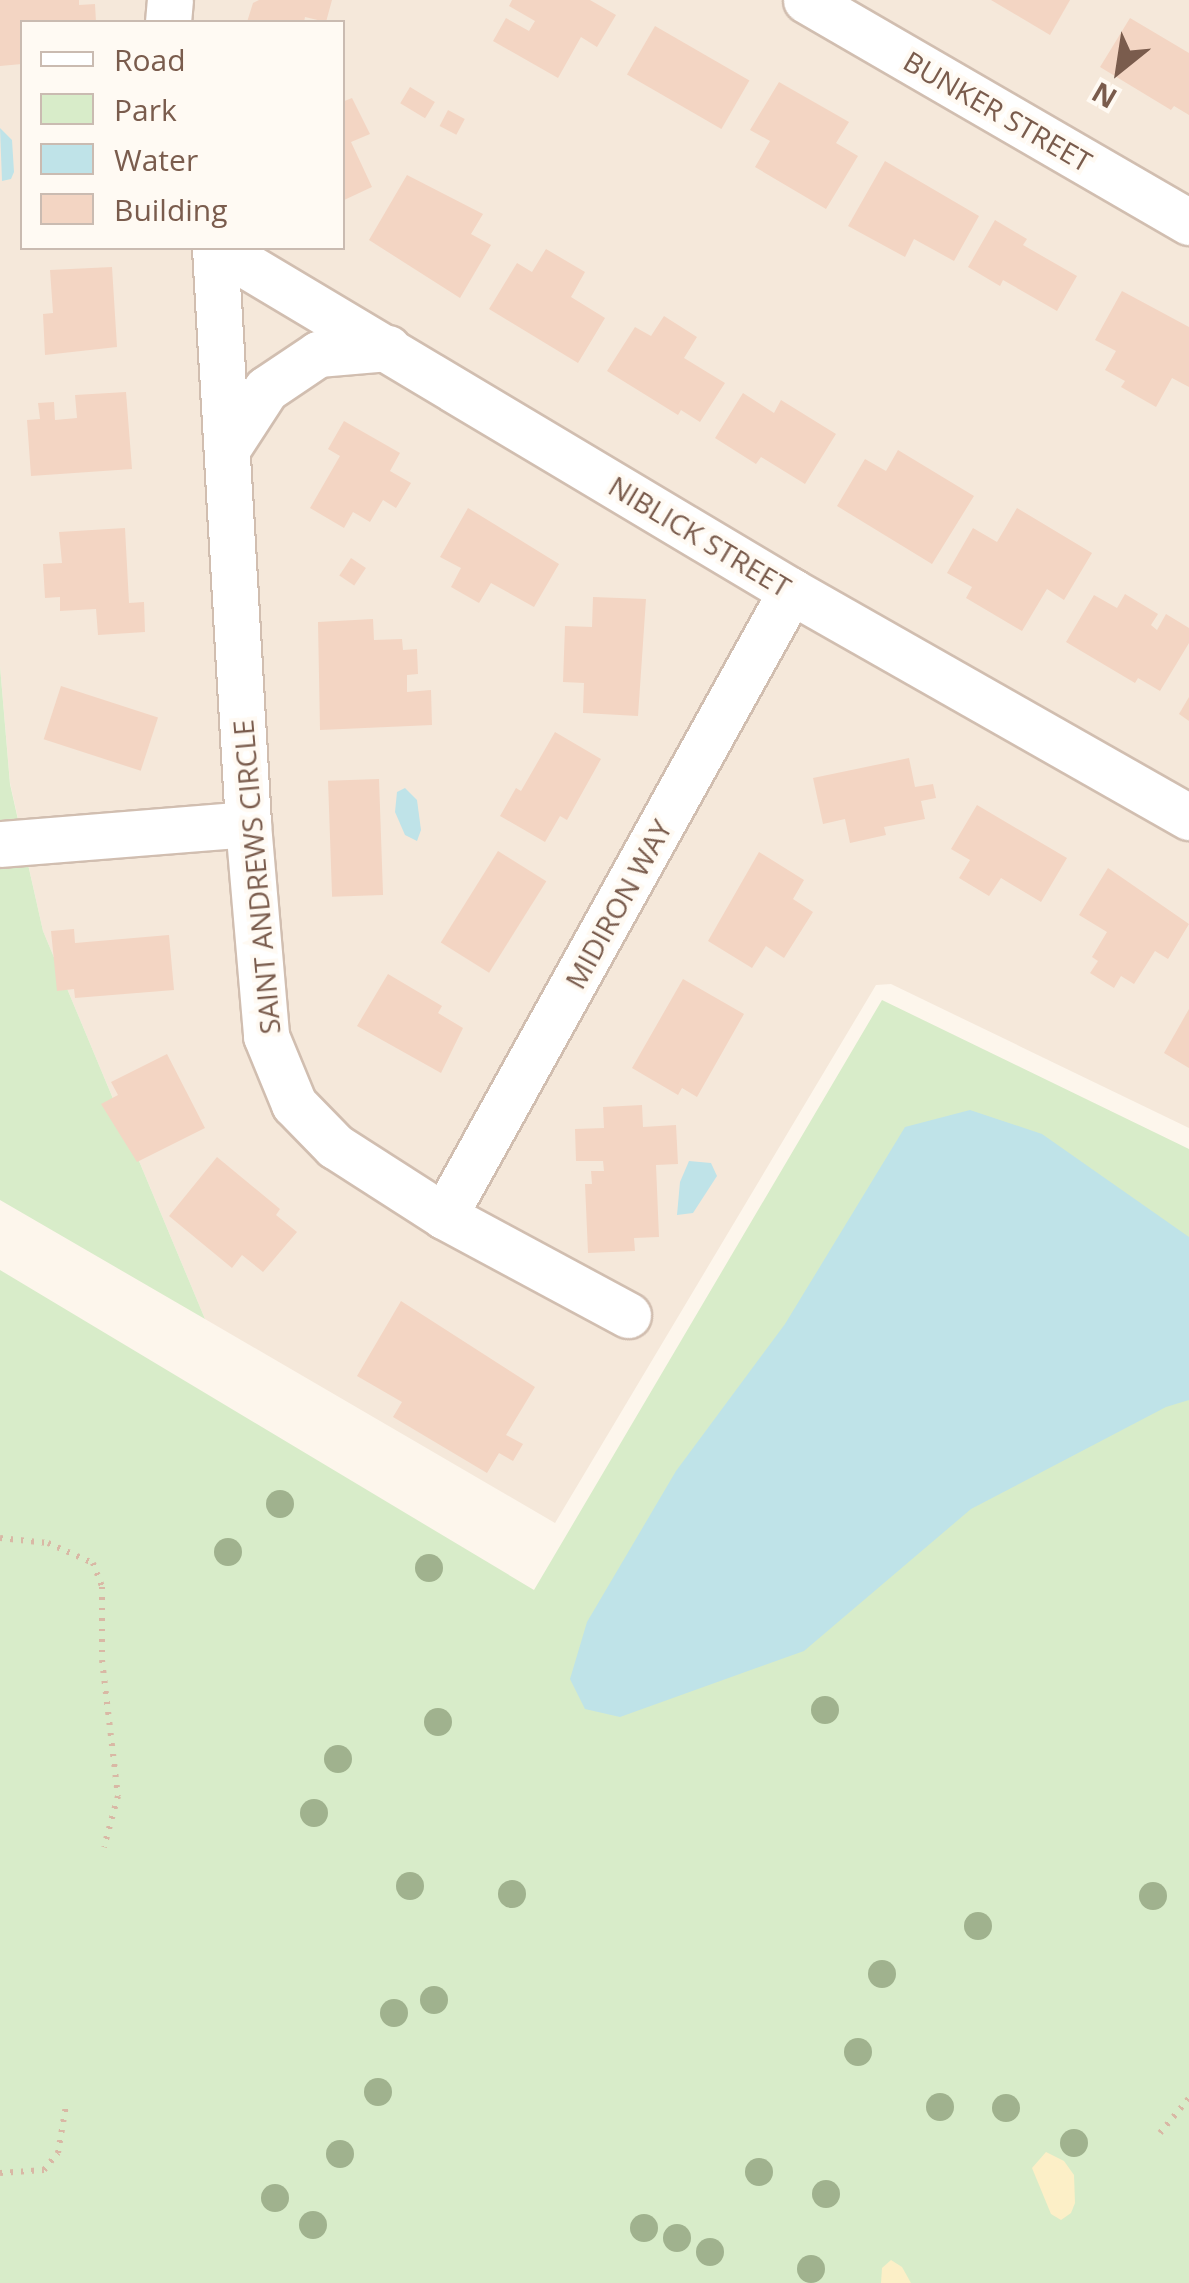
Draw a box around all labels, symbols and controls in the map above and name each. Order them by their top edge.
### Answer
legend [20,20,345,250]
north arrow [1069,20,1169,120]
text: Road [114,39,186,80]
street label: BUNKER STREET [898,44,1098,178]
text: N [1085,74,1123,118]
text: Park [114,89,177,130]
text: Water [114,139,198,180]
text: Building [114,189,228,230]
street label: NIBLICK STREET [603,469,797,603]
street label: SAINT ANDREWS CIRCLE [226,718,286,1036]
street label: MIDIRON WAY [558,814,678,994]

